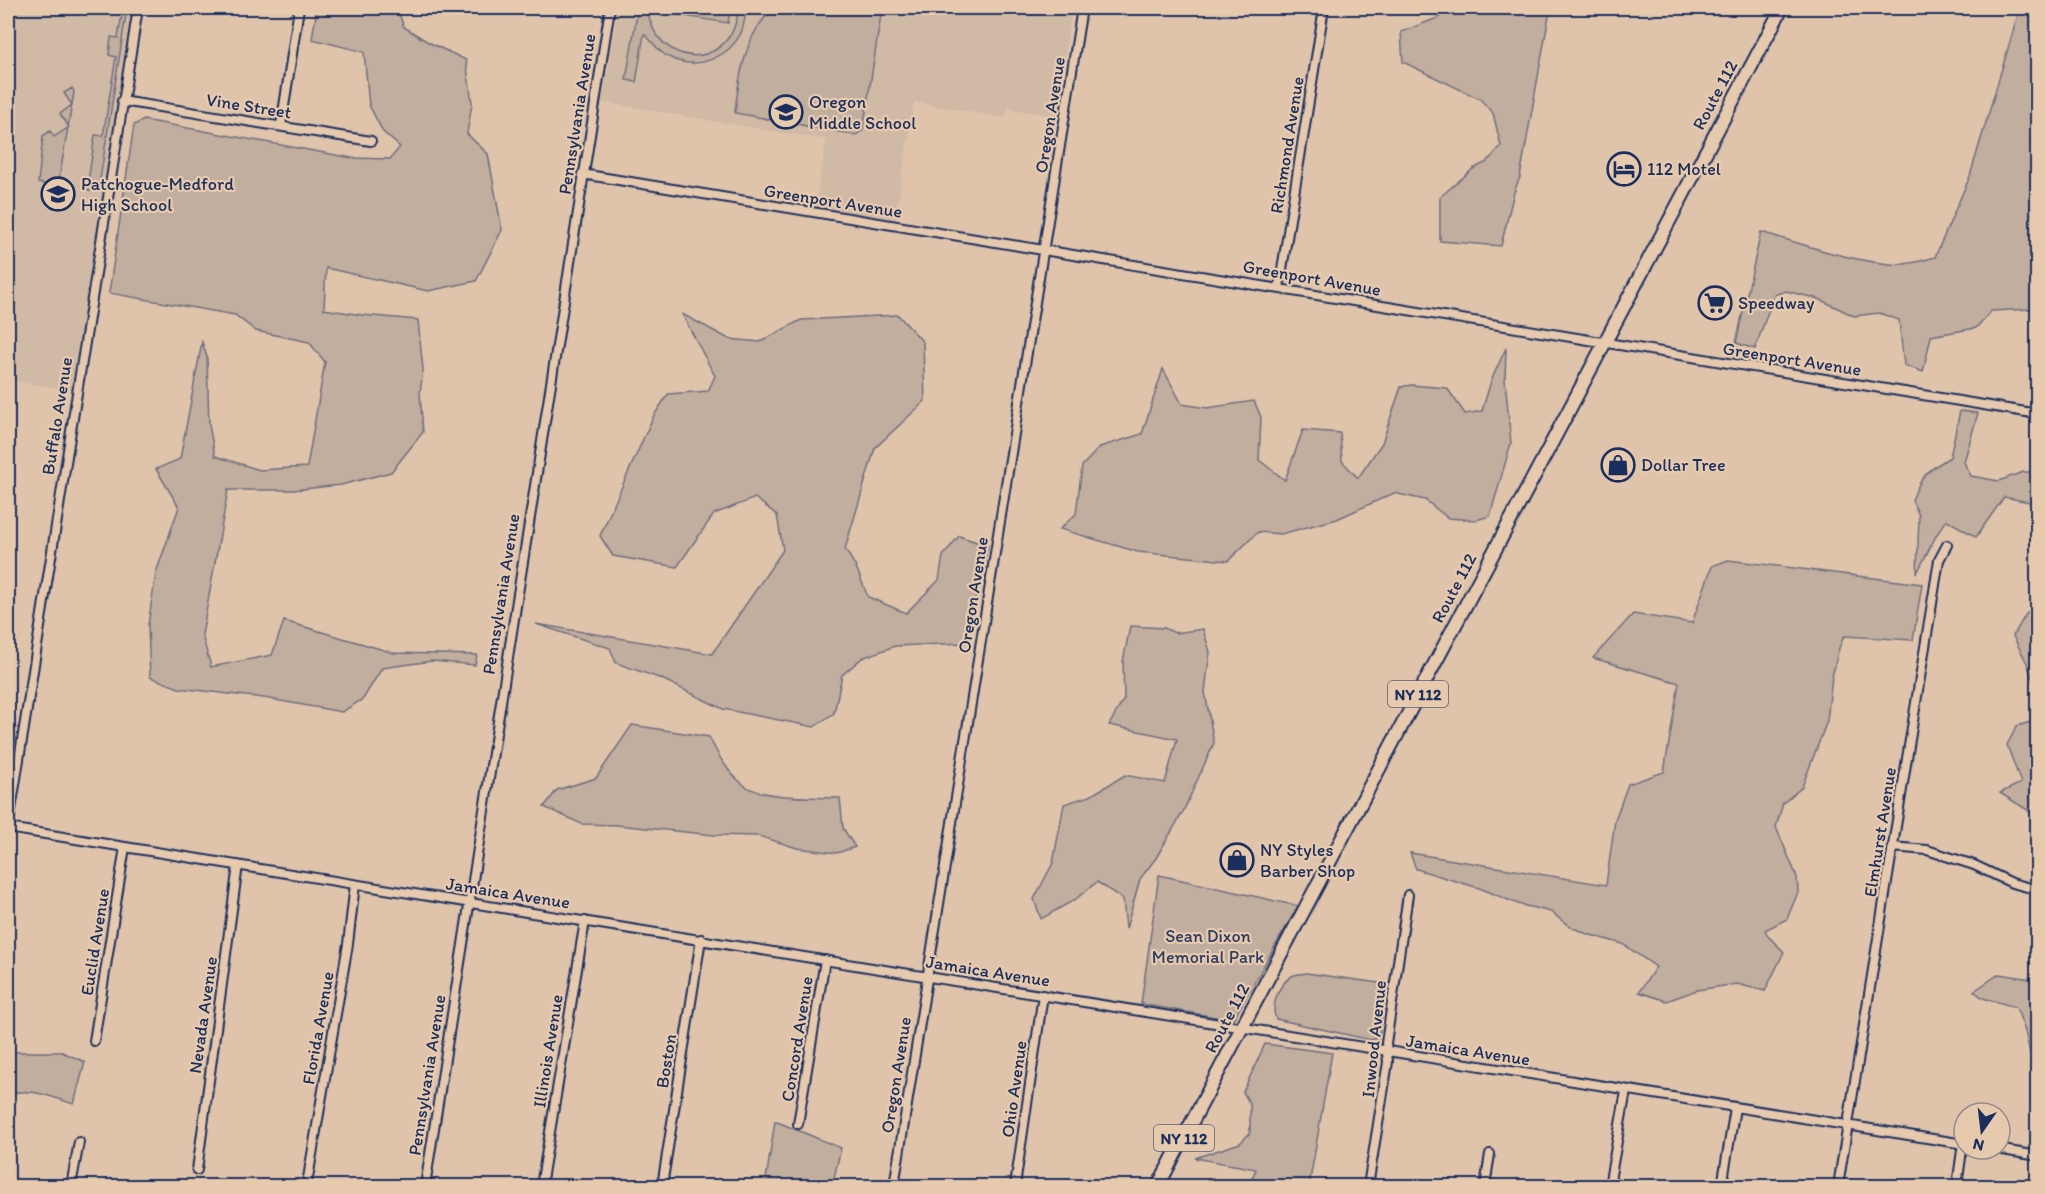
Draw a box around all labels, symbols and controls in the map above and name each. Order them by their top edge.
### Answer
street label: Pennsylvania Avenue [553,32,601,196]
street label: Oregon Avenue [1030,55,1070,175]
street label: Route 112 [1688,56,1743,133]
street label: Richmond Avenue [1265,75,1309,215]
street label: Vine Street [205,88,293,124]
place label: Oregon Middle School [809,91,916,134]
school or university icon: Oregon Middle School [768,94,804,130]
hotel icon: 112 Motel [1606,151,1642,187]
place label: 112 Motel [1647,158,1721,180]
place label: Patchogue-Medford High School [81,173,234,216]
school or university icon: Patchogue-Medford High School [40,176,76,212]
street label: Greenport Avenue [762,179,904,223]
street label: Greenport Avenue [1241,255,1383,301]
supermarket icon: Speedway [1697,285,1733,321]
place label: Speedway [1738,292,1815,314]
street label: Greenport Avenue [1721,337,1863,381]
street label: Buffalo Avenue [37,356,77,476]
shop icon: Dollar Tree [1600,447,1636,483]
place label: Dollar Tree [1641,454,1726,476]
street label: Pennsylvania Avenue [477,512,525,676]
street label: Oregon Avenue [953,535,993,655]
street label: Route 112 [1427,549,1482,626]
road number: NY 112 [1388,681,1448,707]
street label: Elmhurst Avenue [1859,765,1901,899]
place label: NY Styles Barber Shop [1260,839,1355,882]
shop icon: NY Styles Barber Shop [1219,842,1255,878]
street label: Jamaica Avenue [444,872,572,914]
street label: Euclid Avenue [76,887,114,997]
park label: Sean Dixon Memorial Park [1152,925,1264,968]
street label: Jamaica Avenue [924,950,1052,992]
street label: Nevada Avenue [184,955,222,1075]
street label: Florida Avenue [297,970,339,1086]
street label: Concord Avenue [776,975,818,1103]
street label: Route 112 [1200,979,1255,1056]
street label: Inwood Avenue [1357,979,1391,1099]
street label: Pennsylvania Avenue [403,993,451,1157]
street label: Illinois Avenue [528,993,568,1109]
street label: Oregon Avenue [876,1015,916,1135]
street label: Jamaica Avenue [1404,1029,1532,1071]
street label: Boston [651,1032,681,1090]
street label: Ohio Avenue [996,1039,1032,1139]
north arrow [1952,1101,2012,1161]
road number: NY 112 [1154,1125,1214,1151]
text: N [1971,1135,1986,1156]

